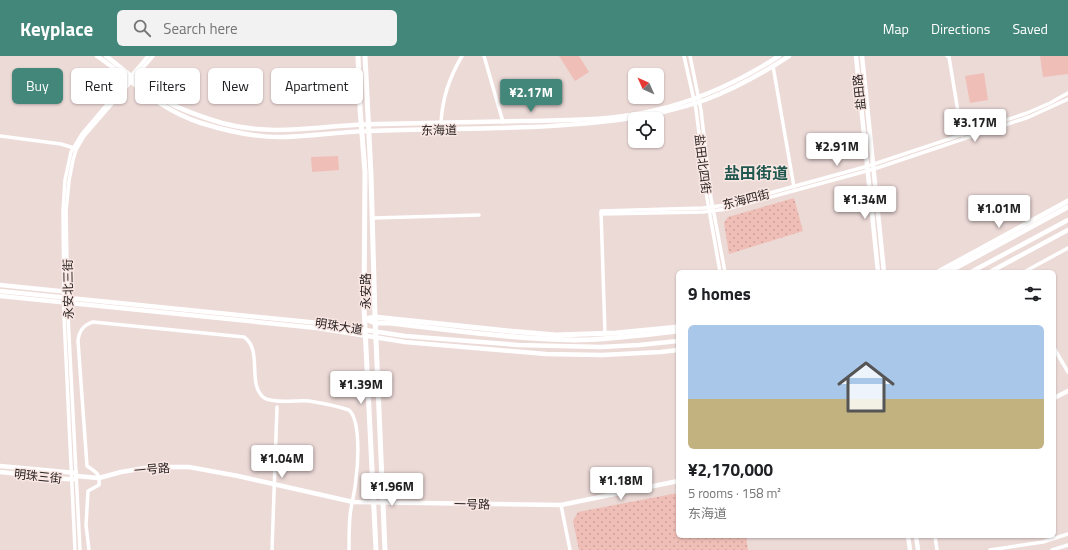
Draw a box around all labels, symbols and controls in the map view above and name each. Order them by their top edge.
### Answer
search box [117,10,397,46]
text: Keyplace [20,14,93,43]
icon: search [131,17,153,39]
text: Search here [163,17,238,40]
text: Map [883,18,909,39]
text: Directions [931,18,990,39]
text: Saved [1012,18,1048,39]
chip: Buy [12,68,63,104]
chip: Rent [71,68,127,104]
chip: Filters [135,68,200,104]
chip: New [208,68,263,104]
chip: Apartment [271,68,363,104]
north arrow [628,68,664,104]
map controls [628,68,664,148]
street label: 盐田路 [848,73,870,111]
pin: ¥2.17M [498,79,564,113]
text: ¥2.17M [509,82,553,102]
pin: ¥3.17M [942,109,1008,143]
button: locate [628,112,664,148]
text: ¥3.17M [953,112,997,132]
street label: 东海道 [421,120,457,140]
street label: 盐田北四街 [690,133,716,195]
pin: ¥2.91M [804,133,870,167]
text: ¥2.91M [815,136,859,156]
district label: 盐田街道 [724,161,788,185]
street label: 东海四街 [720,184,772,214]
pin: ¥1.34M [832,186,898,220]
text: ¥1.34M [843,189,887,209]
pin: ¥1.01M [966,195,1032,229]
text: ¥1.01M [977,198,1021,218]
street label: 永安北三街 [58,259,78,319]
street label: 永安路 [356,273,375,309]
text: 9 homes [688,281,751,307]
icon: filters [1022,283,1044,305]
street label: 明珠大道 [314,313,364,339]
icon: home [830,351,902,423]
pin: ¥1.39M [328,371,394,405]
text: ¥1.39M [339,374,383,394]
pin: ¥1.04M [249,445,315,479]
text: ¥1.04M [260,448,304,468]
text: ¥2,170,000 [688,457,773,483]
street label: 一号路 [133,458,171,480]
street label: 明珠三街 [13,464,63,488]
pin: ¥1.18M [588,467,654,501]
text: ¥1.18M [599,470,643,490]
pin: ¥1.96M [359,473,425,507]
text: ¥1.96M [370,476,414,496]
text: 5 rooms · 158 m² [688,483,781,503]
street label: 一号路 [454,494,490,514]
text: 东海道 [688,503,727,523]

